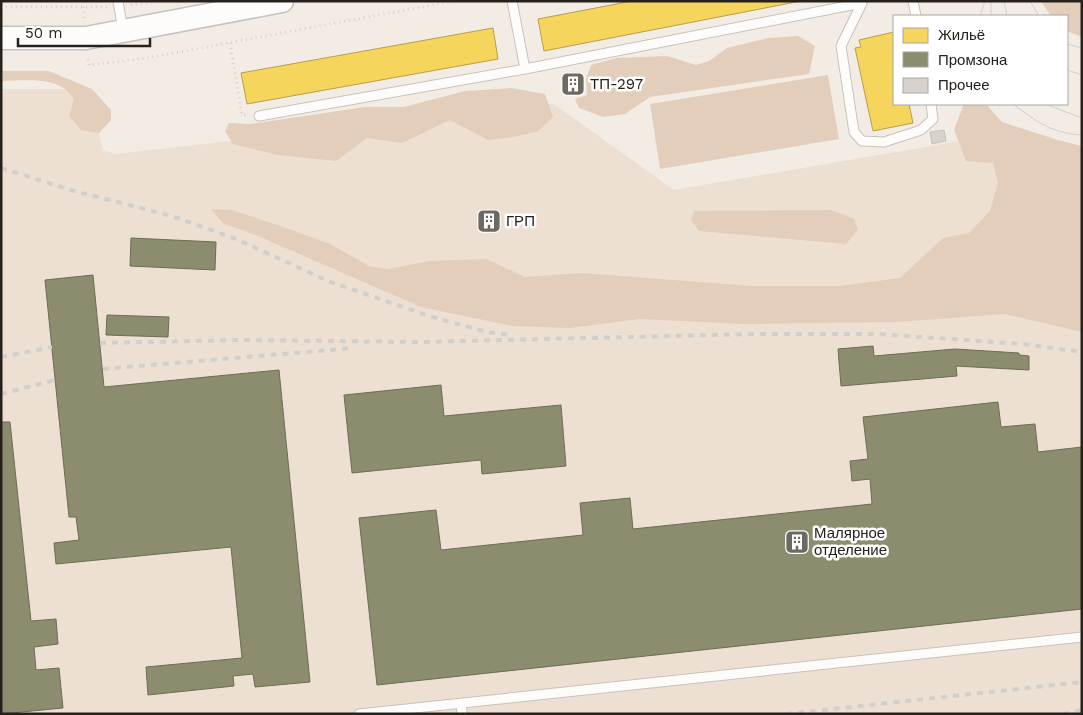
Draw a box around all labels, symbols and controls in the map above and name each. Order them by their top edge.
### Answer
scale bar [18,15,150,47]
legend [893,15,1068,105]
text: 50 m [25,24,62,42]
text: Жильё [938,26,985,44]
text: Промзона [938,51,1008,69]
building icon: ТП-297 [560,71,586,97]
place label: ТП-297 [590,75,643,93]
text: Прочее [938,76,990,94]
building icon: ГРП [476,208,502,234]
place label: ГРП [506,212,535,230]
place label: Малярное отделение [814,524,887,559]
building icon: Малярное отделение [784,529,810,555]

